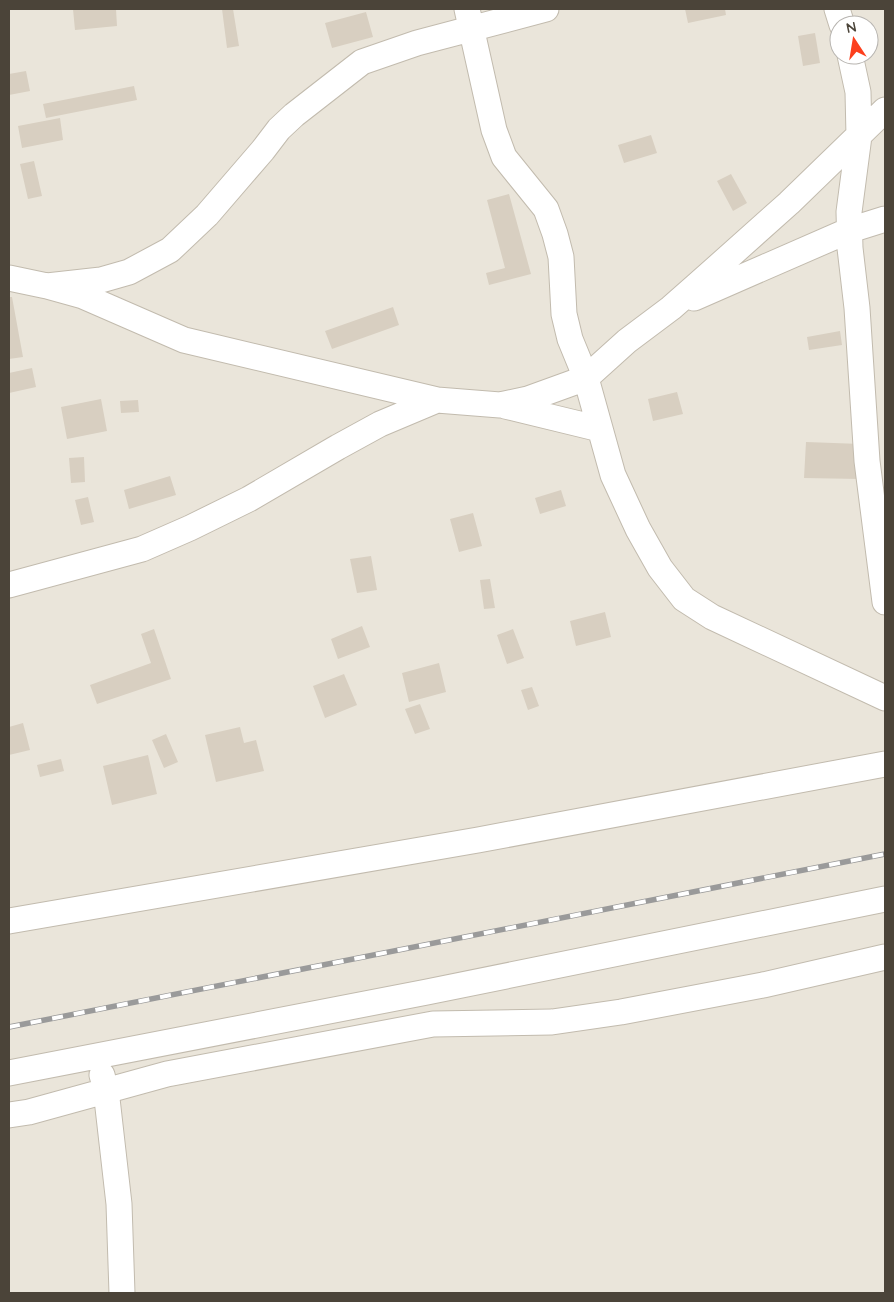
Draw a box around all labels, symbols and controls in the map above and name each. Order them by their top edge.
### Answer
north arrow [829,15,879,65]
text: N [844,17,858,37]

